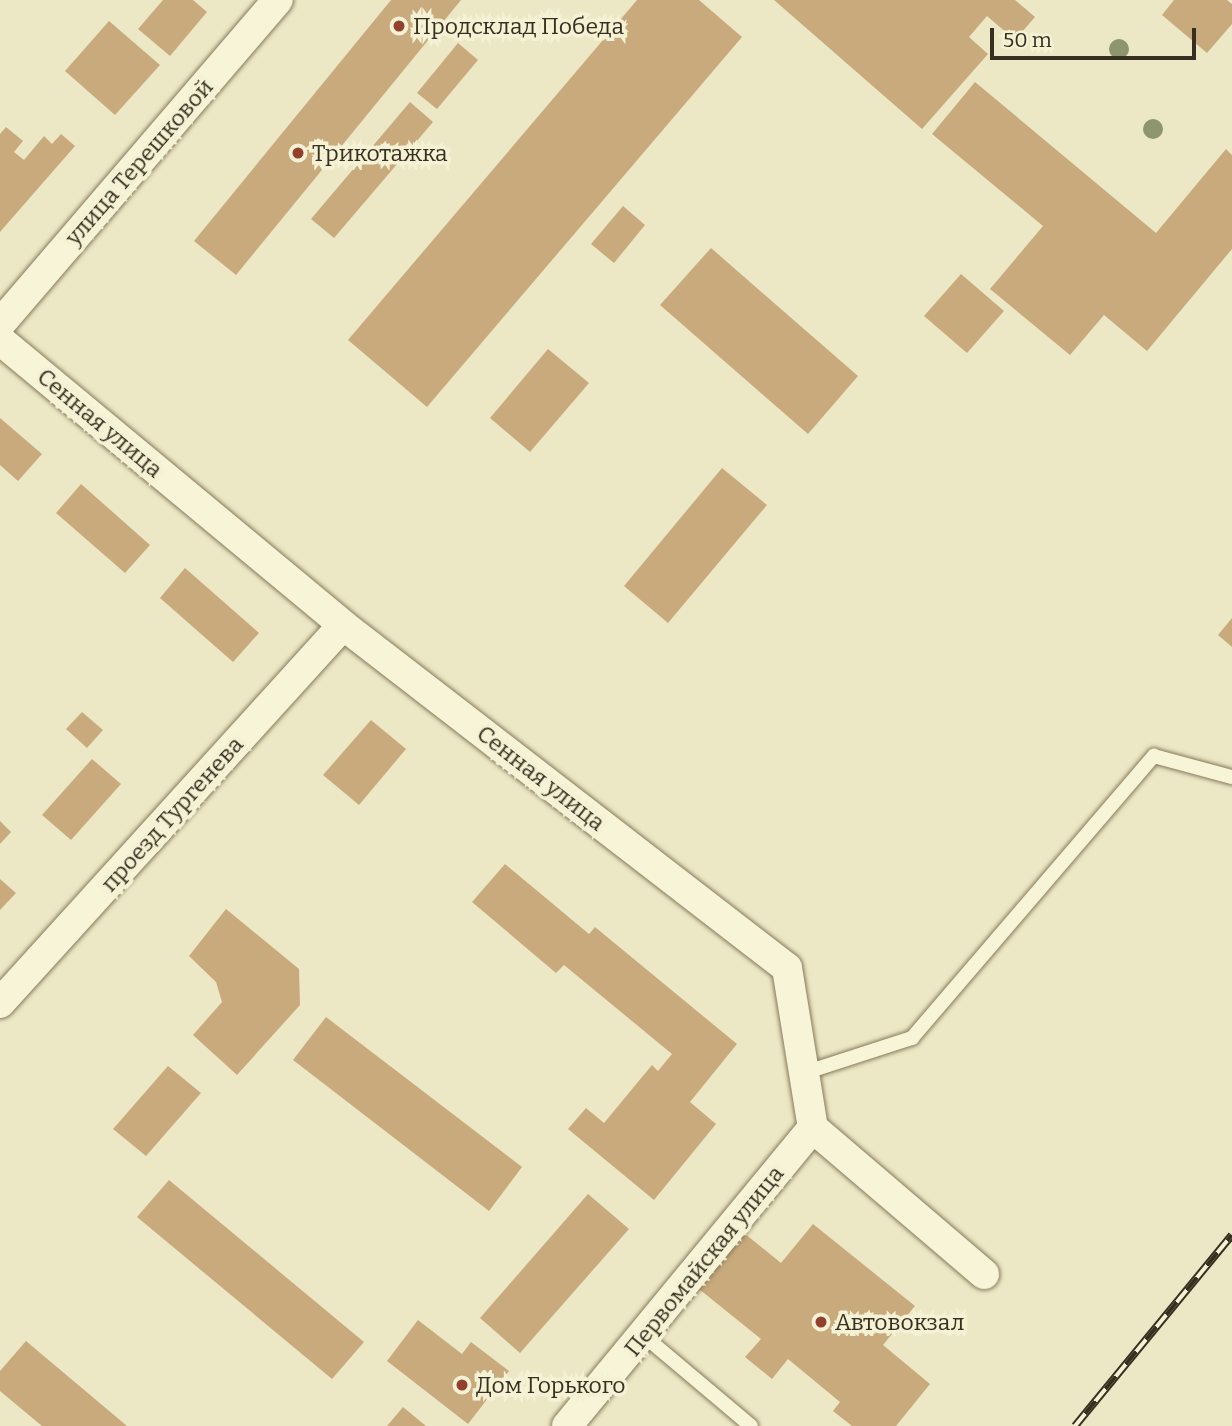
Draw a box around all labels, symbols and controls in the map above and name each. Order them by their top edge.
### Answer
place label: Продсклад Победа [413,12,624,40]
scale bar [994,14,1200,58]
marker: Продсклад Победа [391,18,407,34]
text: 50 m [1003,27,1052,53]
street label: улица Терешковой [59,73,219,251]
place label: Трикотажка [312,139,448,167]
marker: Трикотажка [290,145,306,161]
street label: Сенная улица [32,363,168,483]
street label: Сенная улица [471,719,611,837]
street label: проезд Тургенева [95,731,249,897]
street label: Первомайская улица [619,1160,789,1362]
place label: Автовокзал [835,1308,964,1336]
marker: Автовокзал [813,1314,829,1330]
place label: Дом Горького [476,1371,625,1399]
marker: Дом Горького [454,1377,470,1393]

